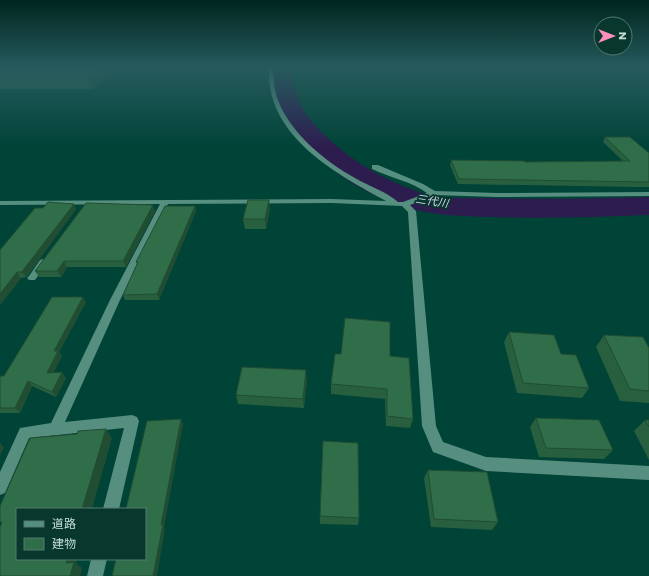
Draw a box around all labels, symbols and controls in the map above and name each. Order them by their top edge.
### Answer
north arrow [593,16,633,56]
text: N [615,32,631,40]
water label: 三代川 [414,191,451,212]
legend [16,508,146,560]
text: 道路 [52,515,76,532]
text: 建物 [52,535,76,552]

